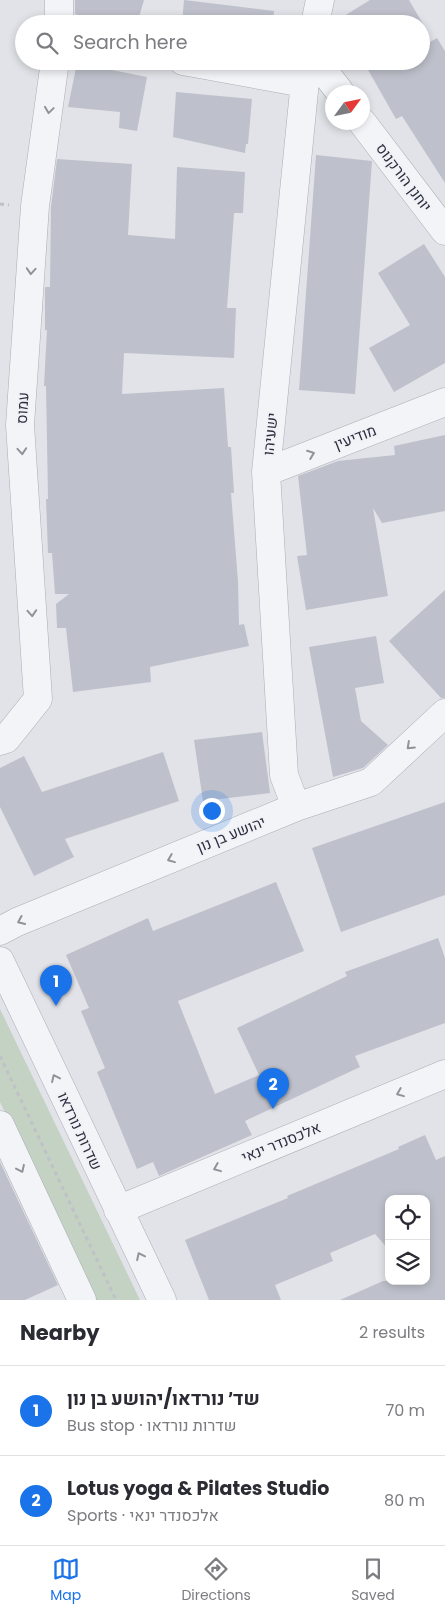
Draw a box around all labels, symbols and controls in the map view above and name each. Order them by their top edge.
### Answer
search box [15,15,430,70]
icon: search [33,29,61,57]
text: Search here [73,29,187,56]
north arrow [325,85,370,130]
one-way arrow [44,105,54,114]
street label: יוחנן הורקנוס [371,138,437,216]
one-way arrow [26,267,37,275]
street label: עמוס [11,391,33,425]
street label: ישעיהו [257,412,283,456]
street label: מודיעין [331,419,379,455]
one-way arrow [17,447,28,455]
one-way arrow [307,450,315,460]
one-way arrow [27,609,38,617]
one-way arrow [406,740,415,749]
your location [199,798,225,824]
street label: יהושע בן נון [193,811,269,857]
one-way arrow [167,852,176,863]
one-way arrow [17,915,26,925]
pin: 1 [40,965,72,1006]
pin: 2 [257,1068,289,1109]
one-way arrow [51,1074,62,1083]
one-way arrow [396,1086,405,1097]
street label: שדרות נורדאו [53,1089,107,1173]
street label: אלכסנדר ינאי [238,1117,324,1167]
one-way arrow [214,1163,222,1173]
one-way arrow [14,1164,25,1173]
map controls [385,1195,430,1285]
button: locate [385,1195,430,1240]
button: layers [385,1240,430,1285]
one-way arrow [136,1252,147,1261]
text: Nearby [20,1318,100,1347]
text: 2 results [359,1321,425,1344]
text: שד׳ נורדאו/יהושע בן נון [67,1385,260,1412]
text: 1 [33,1399,39,1422]
text: 70 m [385,1399,425,1422]
text: Bus stop · שדרות נורדאו [67,1414,236,1437]
text: Lotus yoga & Pilates Studio [67,1475,329,1502]
text: 2 [31,1489,41,1512]
text: 80 m [384,1489,425,1512]
text: Sports · אלכסנדר ינאי [67,1504,219,1527]
tab: Map [50,1555,81,1606]
tab: Directions [181,1555,251,1606]
tab: Saved [351,1555,395,1606]

